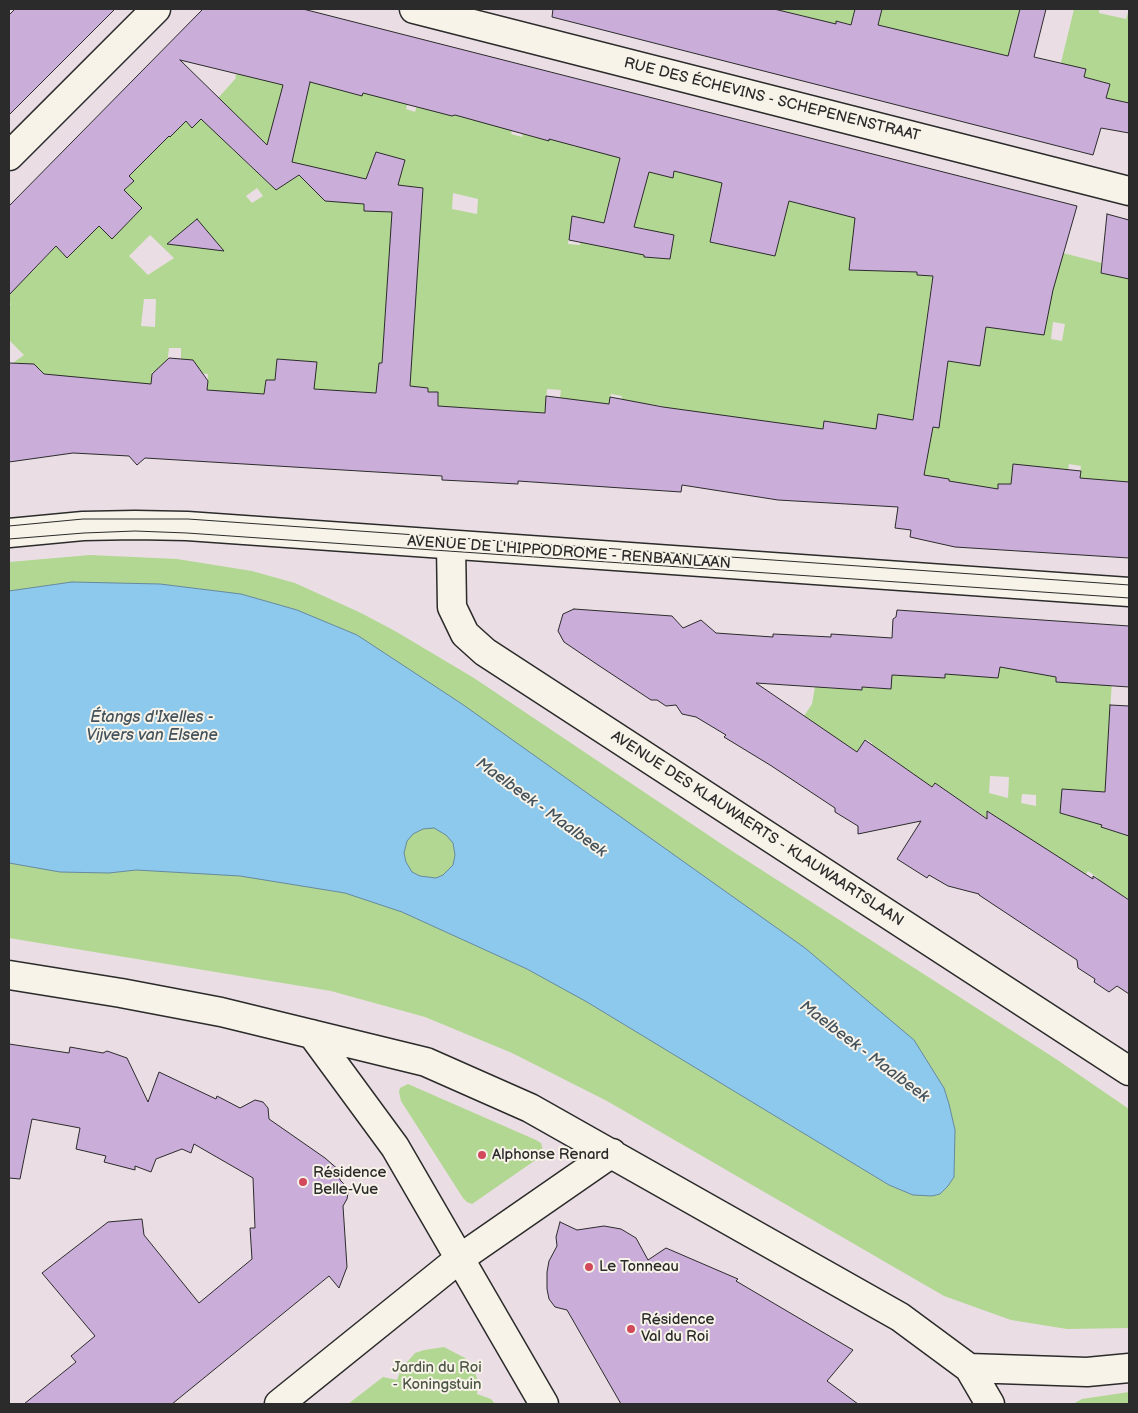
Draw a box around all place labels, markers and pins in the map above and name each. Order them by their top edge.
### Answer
place label: Alphonse Renard [492,1146,609,1164]
marker: Alphonse Renard [476,1149,488,1161]
place label: Résidence Belle-Vue [313,1164,386,1199]
marker: Résidence Belle-Vue [297,1176,309,1188]
place label: Le Tonneau [599,1258,679,1276]
marker: Le Tonneau [583,1261,595,1273]
place label: Résidence Val du Roi [641,1311,714,1346]
marker: Résidence Val du Roi [625,1323,637,1335]

